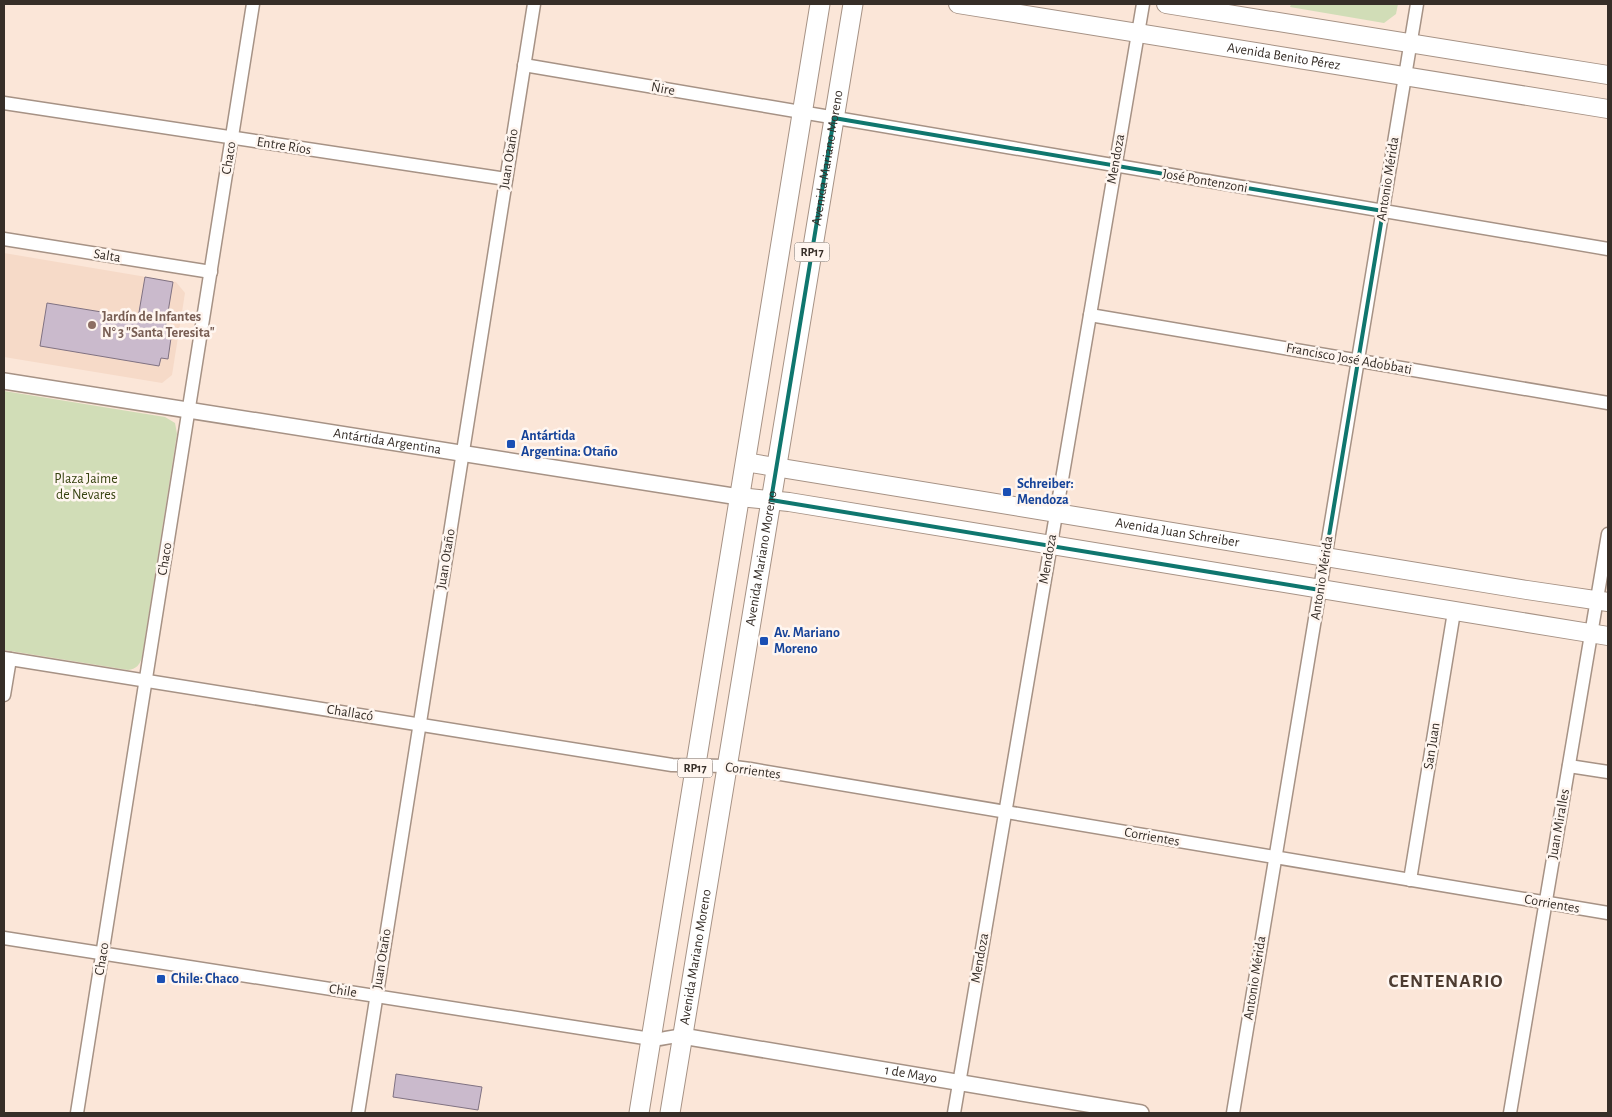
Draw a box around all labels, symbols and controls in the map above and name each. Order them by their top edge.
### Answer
street label: Avenida Benito Pérez [1226,41,1342,73]
street label: Ñire [650,78,676,98]
street label: Avenida Mariano Moreno [810,89,846,227]
street label: Juan Otaño [497,128,521,190]
street label: Mendoza [1105,132,1127,185]
street label: Entre Ríos [256,135,312,157]
street label: Antonio Mérida [1374,135,1402,222]
street label: Chaco [219,140,239,176]
street label: José Pontenzoni [1161,167,1249,195]
road number: RP17 [794,242,830,262]
street label: Salta [92,247,122,265]
place label: Jardín de Infantes N° 3 "Santa Teresita" [102,310,215,340]
marker: Jardín de Infantes N° 3 "Santa Teresita" [86,319,98,331]
street label: Francisco José Adobbati [1285,341,1413,377]
street label: Antártida Argentina [332,426,443,457]
place label: Antártida Argentina: Otaño [521,429,618,459]
marker: Antártida Argentina: Otaño [505,438,517,450]
park label: Plaza Jaime de Nevares [54,472,118,502]
place label: Schreiber: Mendoza [1017,477,1074,507]
marker: Schreiber: Mendoza [1001,486,1013,498]
street label: Avenida Mariano Moreno [743,490,780,627]
street label: Avenida Juan Schreiber [1114,516,1241,550]
street label: Juan Otaño [434,528,458,590]
street label: Mendoza [1037,532,1059,585]
street label: Antonio Mérida [1308,534,1336,621]
street label: Chaco [155,541,175,577]
place label: Av. Mariano Moreno [774,626,840,656]
marker: Av. Mariano Moreno [758,635,770,647]
street label: Challacó [326,702,374,724]
street label: San Juan [1421,722,1443,770]
road number: RP17 [678,758,712,778]
street label: Corrientes [724,760,782,782]
street label: Juan Miralles [1546,788,1572,860]
street label: Corrientes [1123,825,1181,849]
street label: Avenida Mariano Moreno [678,888,714,1026]
street label: Corrientes [1523,892,1581,916]
street label: Juan Otaño [370,928,394,990]
street label: Mendoza [969,931,991,984]
street label: Antonio Mérida [1241,934,1269,1021]
street label: Chaco [92,941,112,977]
place label: Chile: Chaco [171,972,239,986]
district label: CENTENARIO [1388,972,1504,991]
marker: Chile: Chaco [155,973,167,985]
street label: Chile [328,982,358,1000]
street label: 1 de Mayo [883,1063,938,1086]

